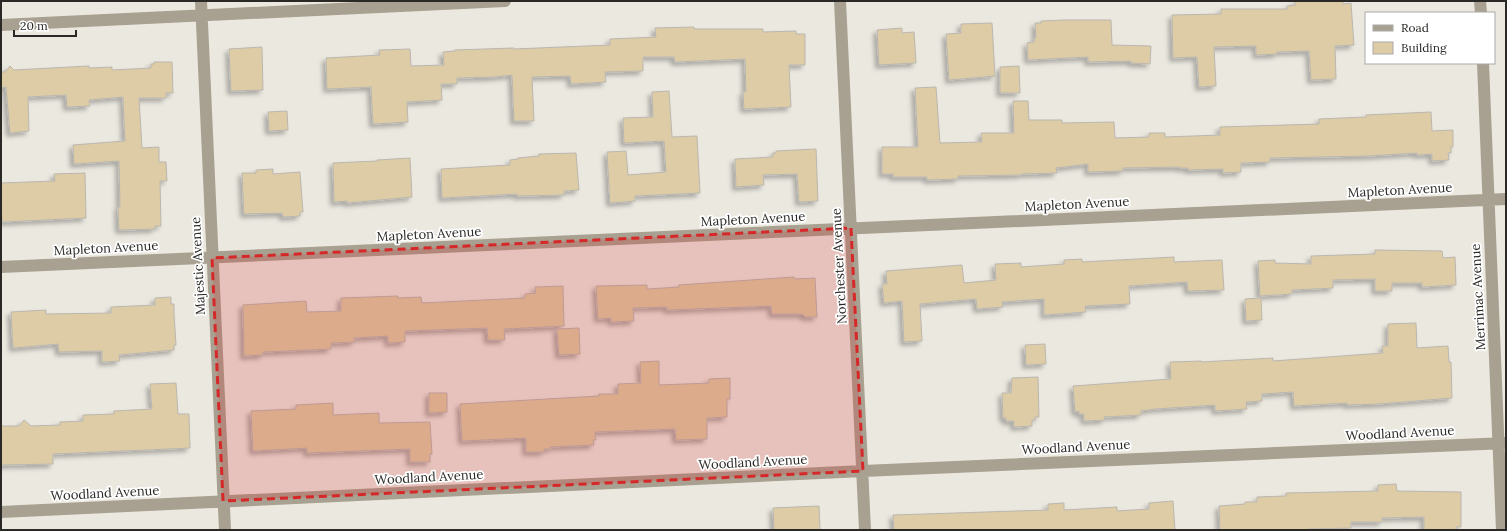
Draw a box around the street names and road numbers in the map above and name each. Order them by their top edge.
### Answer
street label: Mapleton Avenue [1347,179,1453,201]
street label: Mapleton Avenue [1024,193,1130,215]
street label: Mapleton Avenue [700,208,806,230]
street label: Norchester Avenue [827,208,851,324]
street label: Majestic Avenue [187,216,209,316]
street label: Mapleton Avenue [376,223,482,245]
street label: Mapleton Avenue [53,237,159,259]
street label: Merrimac Avenue [1467,243,1489,351]
street label: Woodland Avenue [1345,422,1455,444]
street label: Woodland Avenue [1021,436,1131,458]
street label: Woodland Avenue [698,451,808,473]
street label: Woodland Avenue [374,466,484,488]
street label: Woodland Avenue [50,482,160,504]

